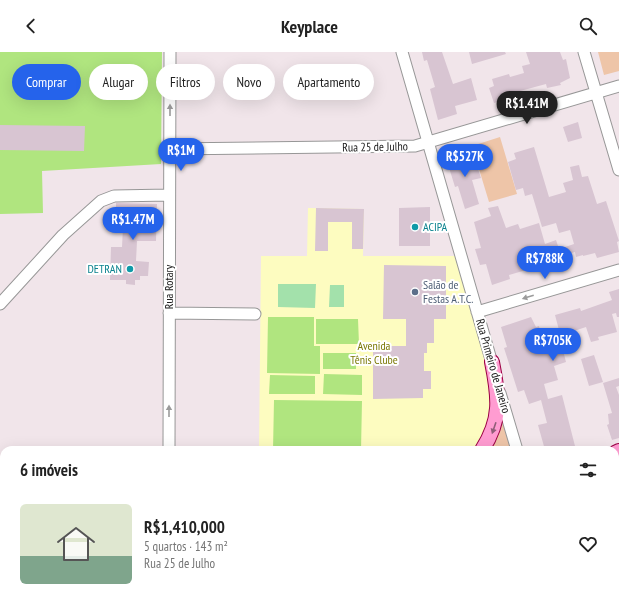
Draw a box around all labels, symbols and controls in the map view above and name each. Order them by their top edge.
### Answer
icon: back [20,15,42,37]
text: Keyplace [281,15,338,38]
icon: search [577,15,599,37]
chip: Comprar [12,64,81,100]
chip: Alugar [89,64,148,100]
chip: Filtros [156,64,215,100]
chip: Novo [223,64,275,100]
chip: Apartamento [283,64,374,100]
pin: R$1.41M [490,91,564,125]
text: R$1.41M [506,95,548,112]
one-way arrow [167,103,173,116]
pin: R$1M [157,138,205,172]
street label: Rua 25 de Julho [342,138,408,155]
text: R$1M [167,142,195,159]
pin: R$527K [432,144,498,178]
text: R$527K [446,148,484,165]
pin: R$1.47M [96,207,170,241]
text: R$1.47M [112,211,154,228]
place label: ACIPA [423,219,447,234]
marker: ACIPA [410,222,420,232]
pin: R$788K [512,246,578,280]
text: R$788K [526,250,564,267]
place label: DETRAN [88,261,122,276]
marker: DETRAN [125,264,135,274]
street label: Rua Rotary [161,264,176,309]
place label: Salão de Festas A.T.C. [423,277,473,306]
marker: Salão de Festas A.T.C. [410,287,420,297]
one-way arrow [522,294,534,300]
street label: Rua Primeiro de Janeiro [473,317,514,415]
pin: R$705K [520,328,586,362]
text: R$705K [534,332,572,349]
park label: Avenida Tênis Clube [350,338,398,367]
one-way arrow [166,404,172,417]
one-way arrow [490,423,496,435]
text: 6 imóveis [20,459,78,481]
icon: filters [577,459,599,481]
text: R$1,410,000 [144,516,225,538]
icon: home [52,520,100,568]
icon: heart [577,533,599,555]
text: 5 quartos · 143 m² [144,538,228,555]
text: Rua 25 de Julho [144,555,215,572]

